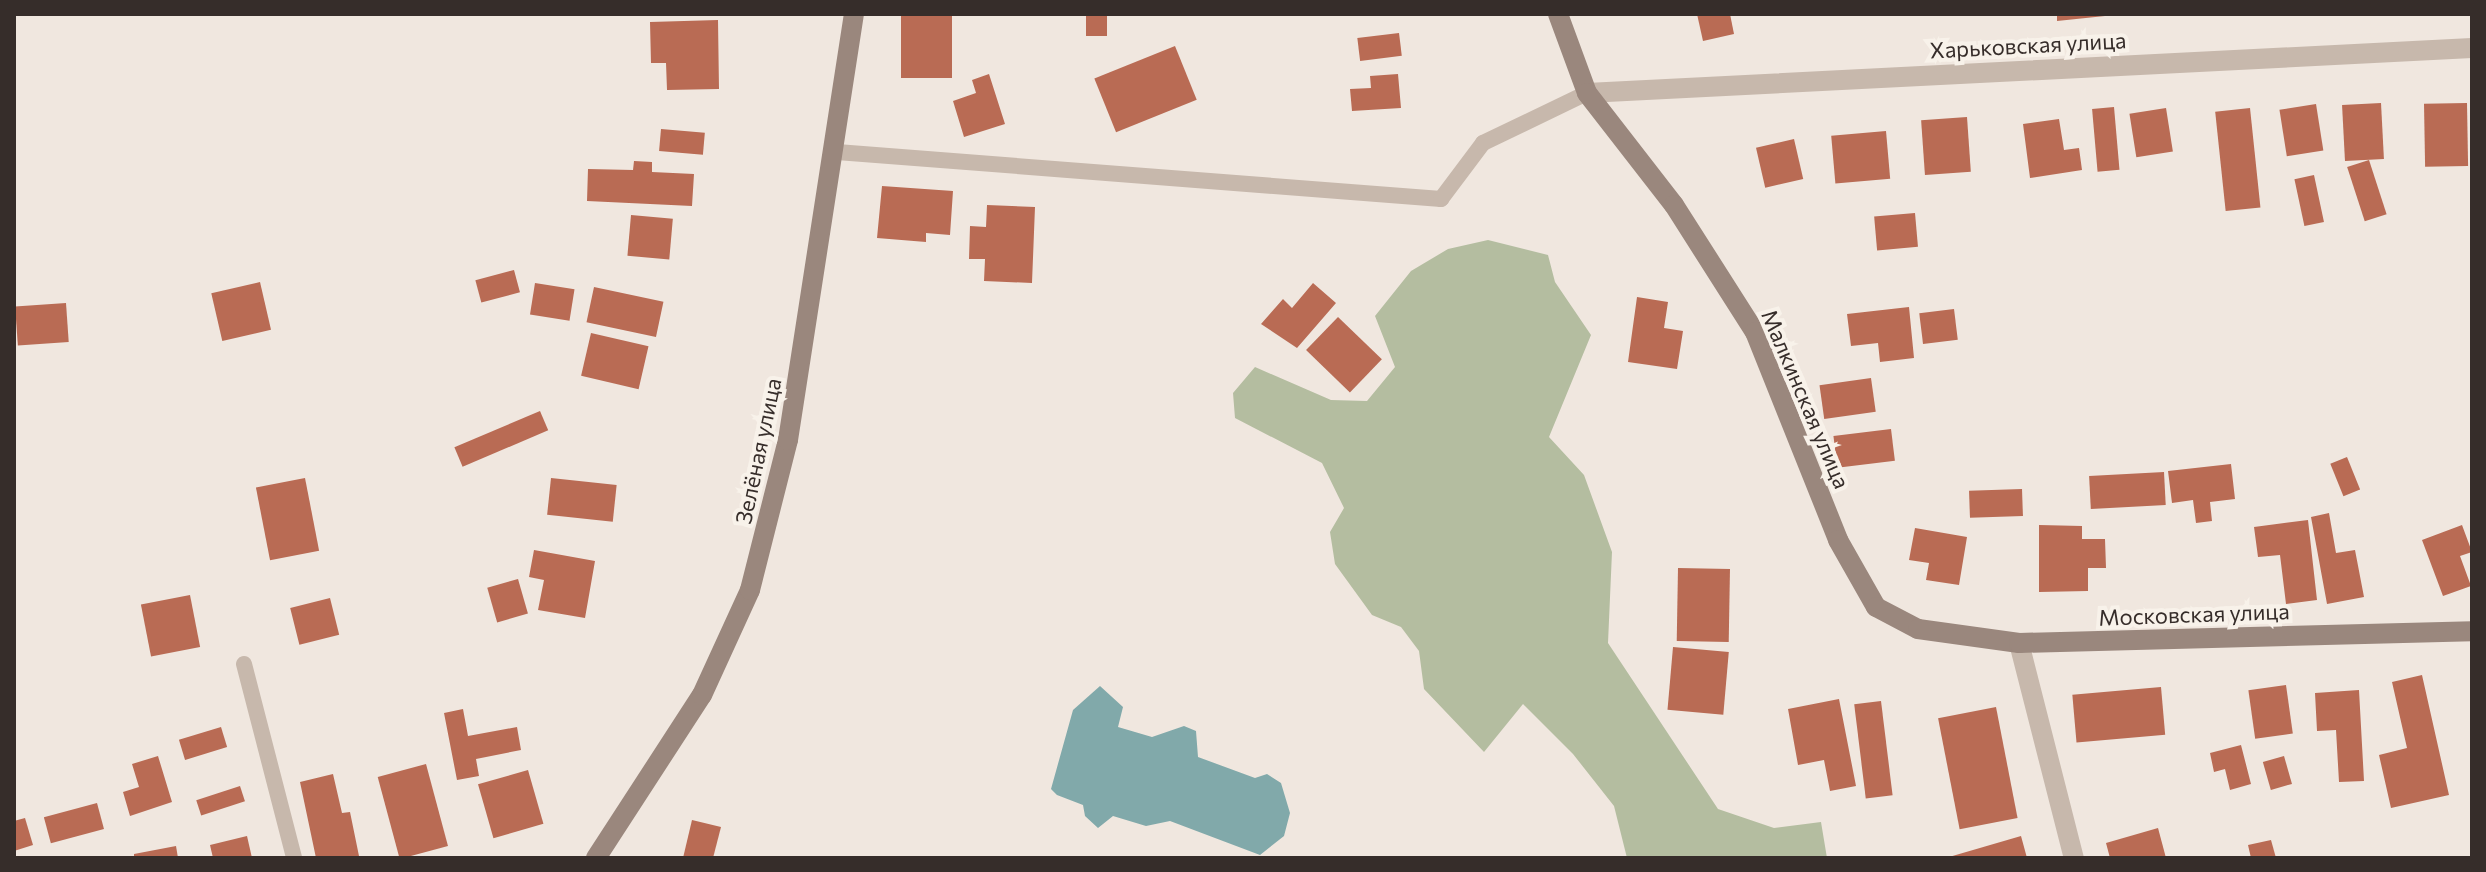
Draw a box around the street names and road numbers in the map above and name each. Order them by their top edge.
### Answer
street label: Харьковская улица [1929,27,2127,63]
street label: Малкинская улица [1756,306,1856,492]
street label: Зелёная улица [730,376,786,526]
street label: Московская улица [2098,597,2290,631]

